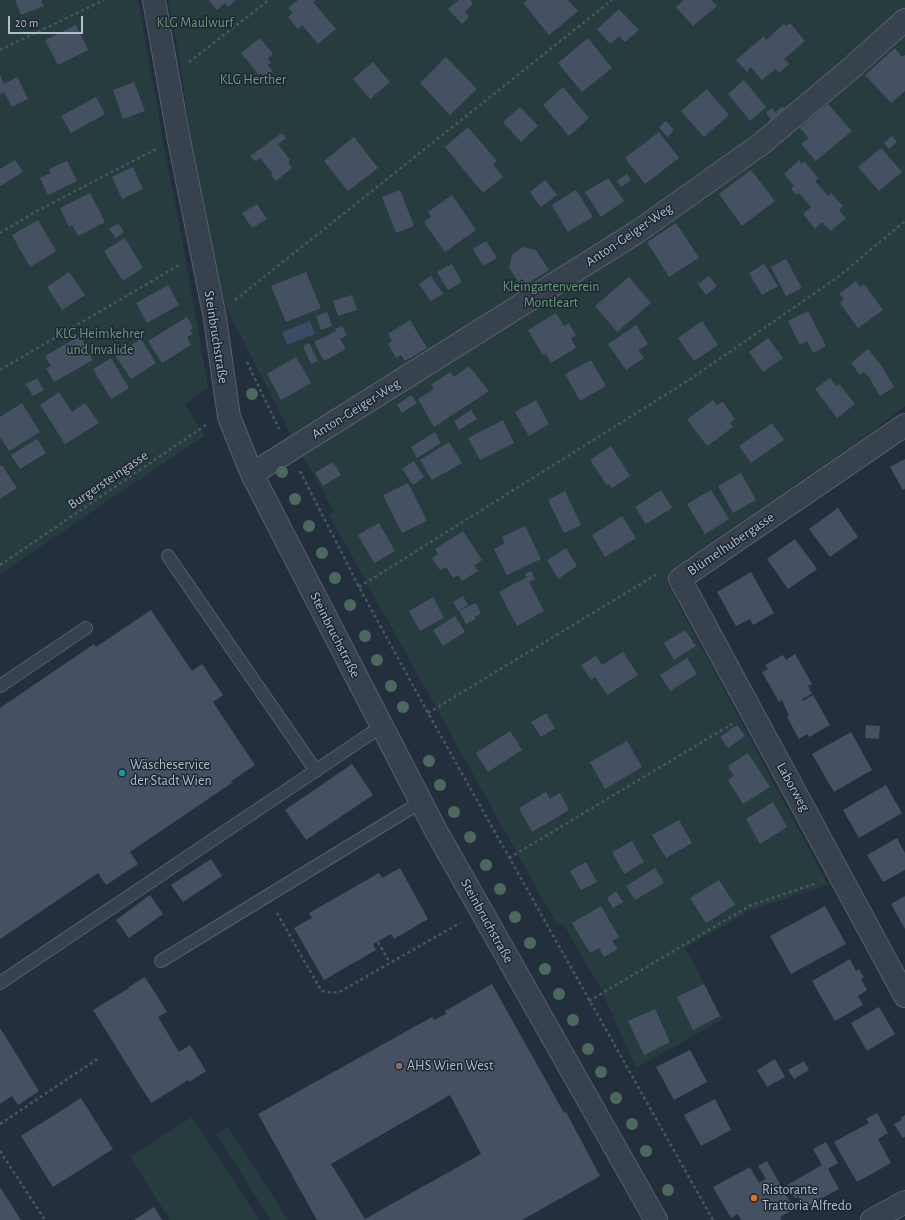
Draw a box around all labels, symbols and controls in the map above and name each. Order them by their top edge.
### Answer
scale bar [10,8,85,34]
park label: KLG Maulwurf [157,15,233,31]
text: 20 m [15,17,38,29]
park label: KLG Herther [220,72,286,88]
street label: Anton-Geiger-Weg [582,200,676,270]
park label: Kleingartenverein Montleart [502,279,600,312]
street label: Steinbruchstraße [200,289,232,385]
park label: KLG Heimkehrer und Invalide [55,326,145,358]
street label: Anton-Geiger-Weg [309,375,403,443]
street label: Burgersteingasse [65,447,151,513]
street label: Blümelhubergasse [684,509,778,579]
street label: Steinbruchstraße [306,589,364,681]
place label: Wäscheservice der Stadt Wien [130,757,212,790]
street label: Laborweg [773,760,813,814]
marker: Wäscheservice der Stadt Wien [117,768,127,778]
street label: Steinbruchstraße [457,876,517,966]
place label: AHS Wien West [407,1058,493,1074]
marker: AHS Wien West [394,1061,404,1071]
place label: Ristorante Trattoria Alfredo [762,1182,852,1214]
marker: Ristorante Trattoria Alfredo [749,1193,759,1203]

